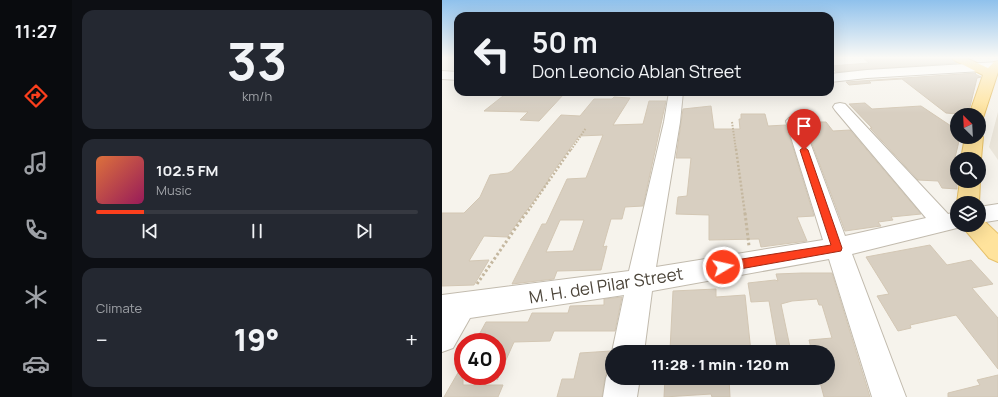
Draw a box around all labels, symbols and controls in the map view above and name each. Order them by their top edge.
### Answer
text: 11:27 [15,19,57,43]
text: 50 m [532,23,598,61]
text: 33 [227,25,287,96]
icon: left [466,28,518,80]
text: Don Leoncio Ablan Street [532,59,742,83]
icon: directions [22,82,50,110]
text: km/h [242,87,272,105]
north arrow [950,108,986,144]
map controls [950,108,986,232]
pin [787,109,821,150]
icon: arrive [793,115,815,137]
icon: music [22,149,50,177]
button: search [950,152,986,188]
text: 102.5 FM [156,160,218,181]
text: Music [156,181,192,199]
button: layers [950,196,986,232]
icon: phone [22,216,50,244]
icon: previous [139,220,161,242]
icon: pause [246,220,268,242]
icon: next [353,220,375,242]
position arrow [702,246,744,288]
street label: M. H. del Pilar Street [527,261,685,309]
icon: climate [22,283,50,311]
text: Climate [96,299,142,317]
text: 19° [234,319,279,360]
text: − [96,325,108,355]
text: + [405,325,418,355]
speed limit sign: 40 [454,333,506,385]
icon: car [22,350,50,378]
text: 11:28 · 1 min · 120 m [651,354,789,375]

